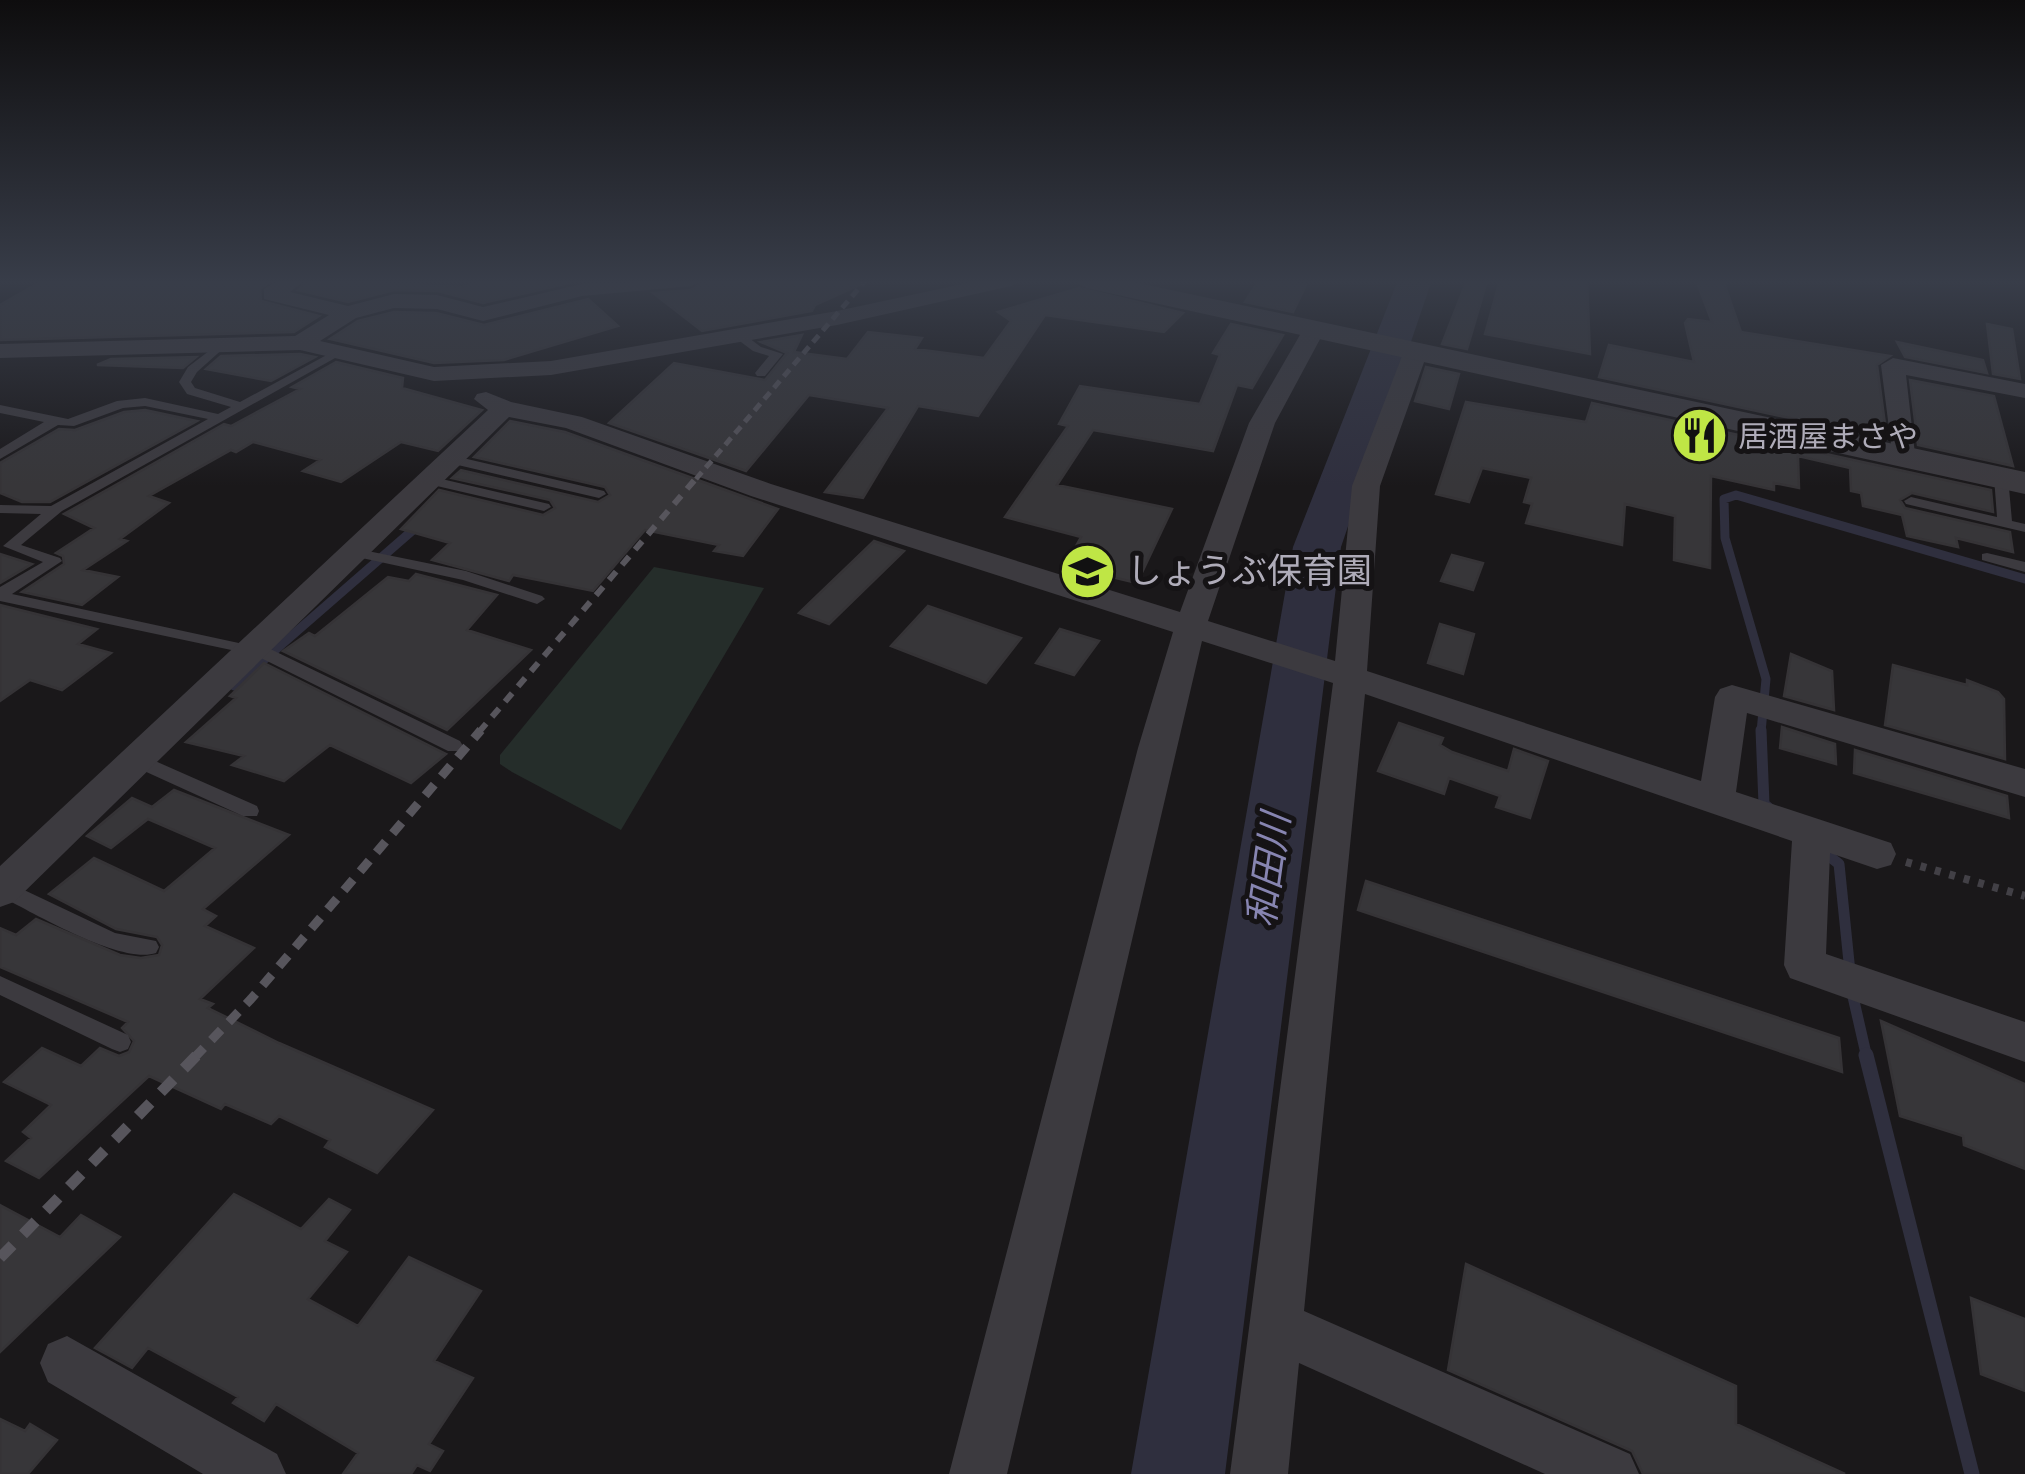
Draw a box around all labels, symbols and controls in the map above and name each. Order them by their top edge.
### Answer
restaurant icon: 居酒屋まさや [1669,406,1729,466]
place label: 居酒屋まさや [1738,415,1918,458]
school or university icon: しょうぶ保育園 [1058,541,1118,601]
place label: しょうぶ保育園 [1127,546,1372,596]
water label: 和田川 [1233,806,1304,930]

